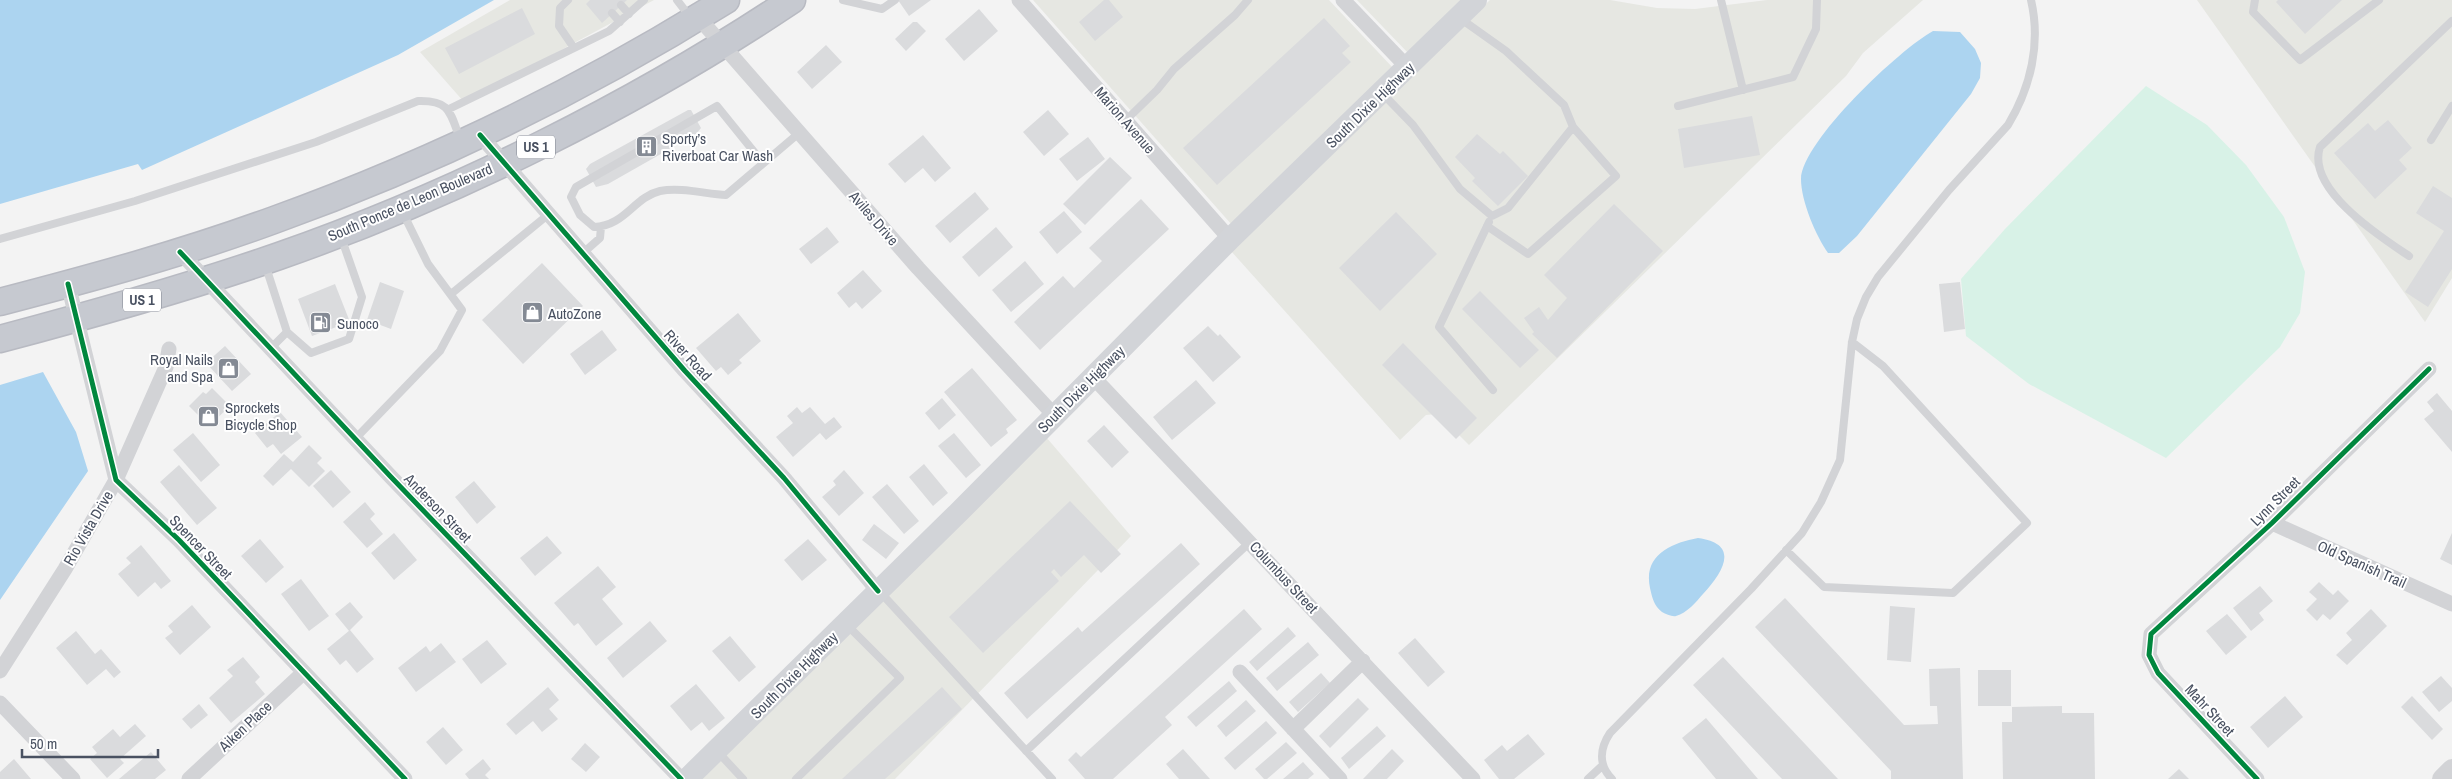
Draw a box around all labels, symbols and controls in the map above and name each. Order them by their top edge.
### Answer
street label: South Dixie Highway [1321,57,1419,153]
street label: Marion Avenue [1090,82,1160,158]
place label: Sporty’s Riverboat Car Wash [662,128,773,166]
building icon: Sporty’s Riverboat Car Wash [634,135,658,159]
road number: US 1 [517,136,555,158]
street label: South Ponce de Leon Boulevard [324,158,496,246]
street label: Aviles Drive [844,185,904,250]
road number: US 1 [123,288,161,312]
shop icon: AutoZone [520,301,544,325]
place label: AutoZone [547,303,602,324]
fuel station icon: Sunoco [309,311,333,335]
place label: Sunoco [337,313,379,334]
street label: River Road [659,325,717,385]
street label: South Dixie Highway [1033,340,1130,437]
place label: Royal Nails and Spa [150,349,213,387]
shop icon: Royal Nails and Spa [217,356,241,380]
place label: Sprockets Bicycle Shop [225,397,297,435]
shop icon: Sprockets Bicycle Shop [197,404,221,428]
street label: Anderson Street [399,468,477,548]
street label: Lynn Street [2245,471,2305,531]
street label: Rio Vista Drive [58,487,118,569]
street label: Spencer Street [165,510,237,584]
street label: Old Spanish Trail [2314,535,2410,593]
street label: Columbus Street [1245,536,1323,618]
street label: South Dixie Highway [746,626,843,723]
street label: Mahr Street [2180,679,2240,741]
street label: Aiken Place [213,696,276,757]
scale bar [22,726,159,758]
text: 50 m [30,733,57,754]

